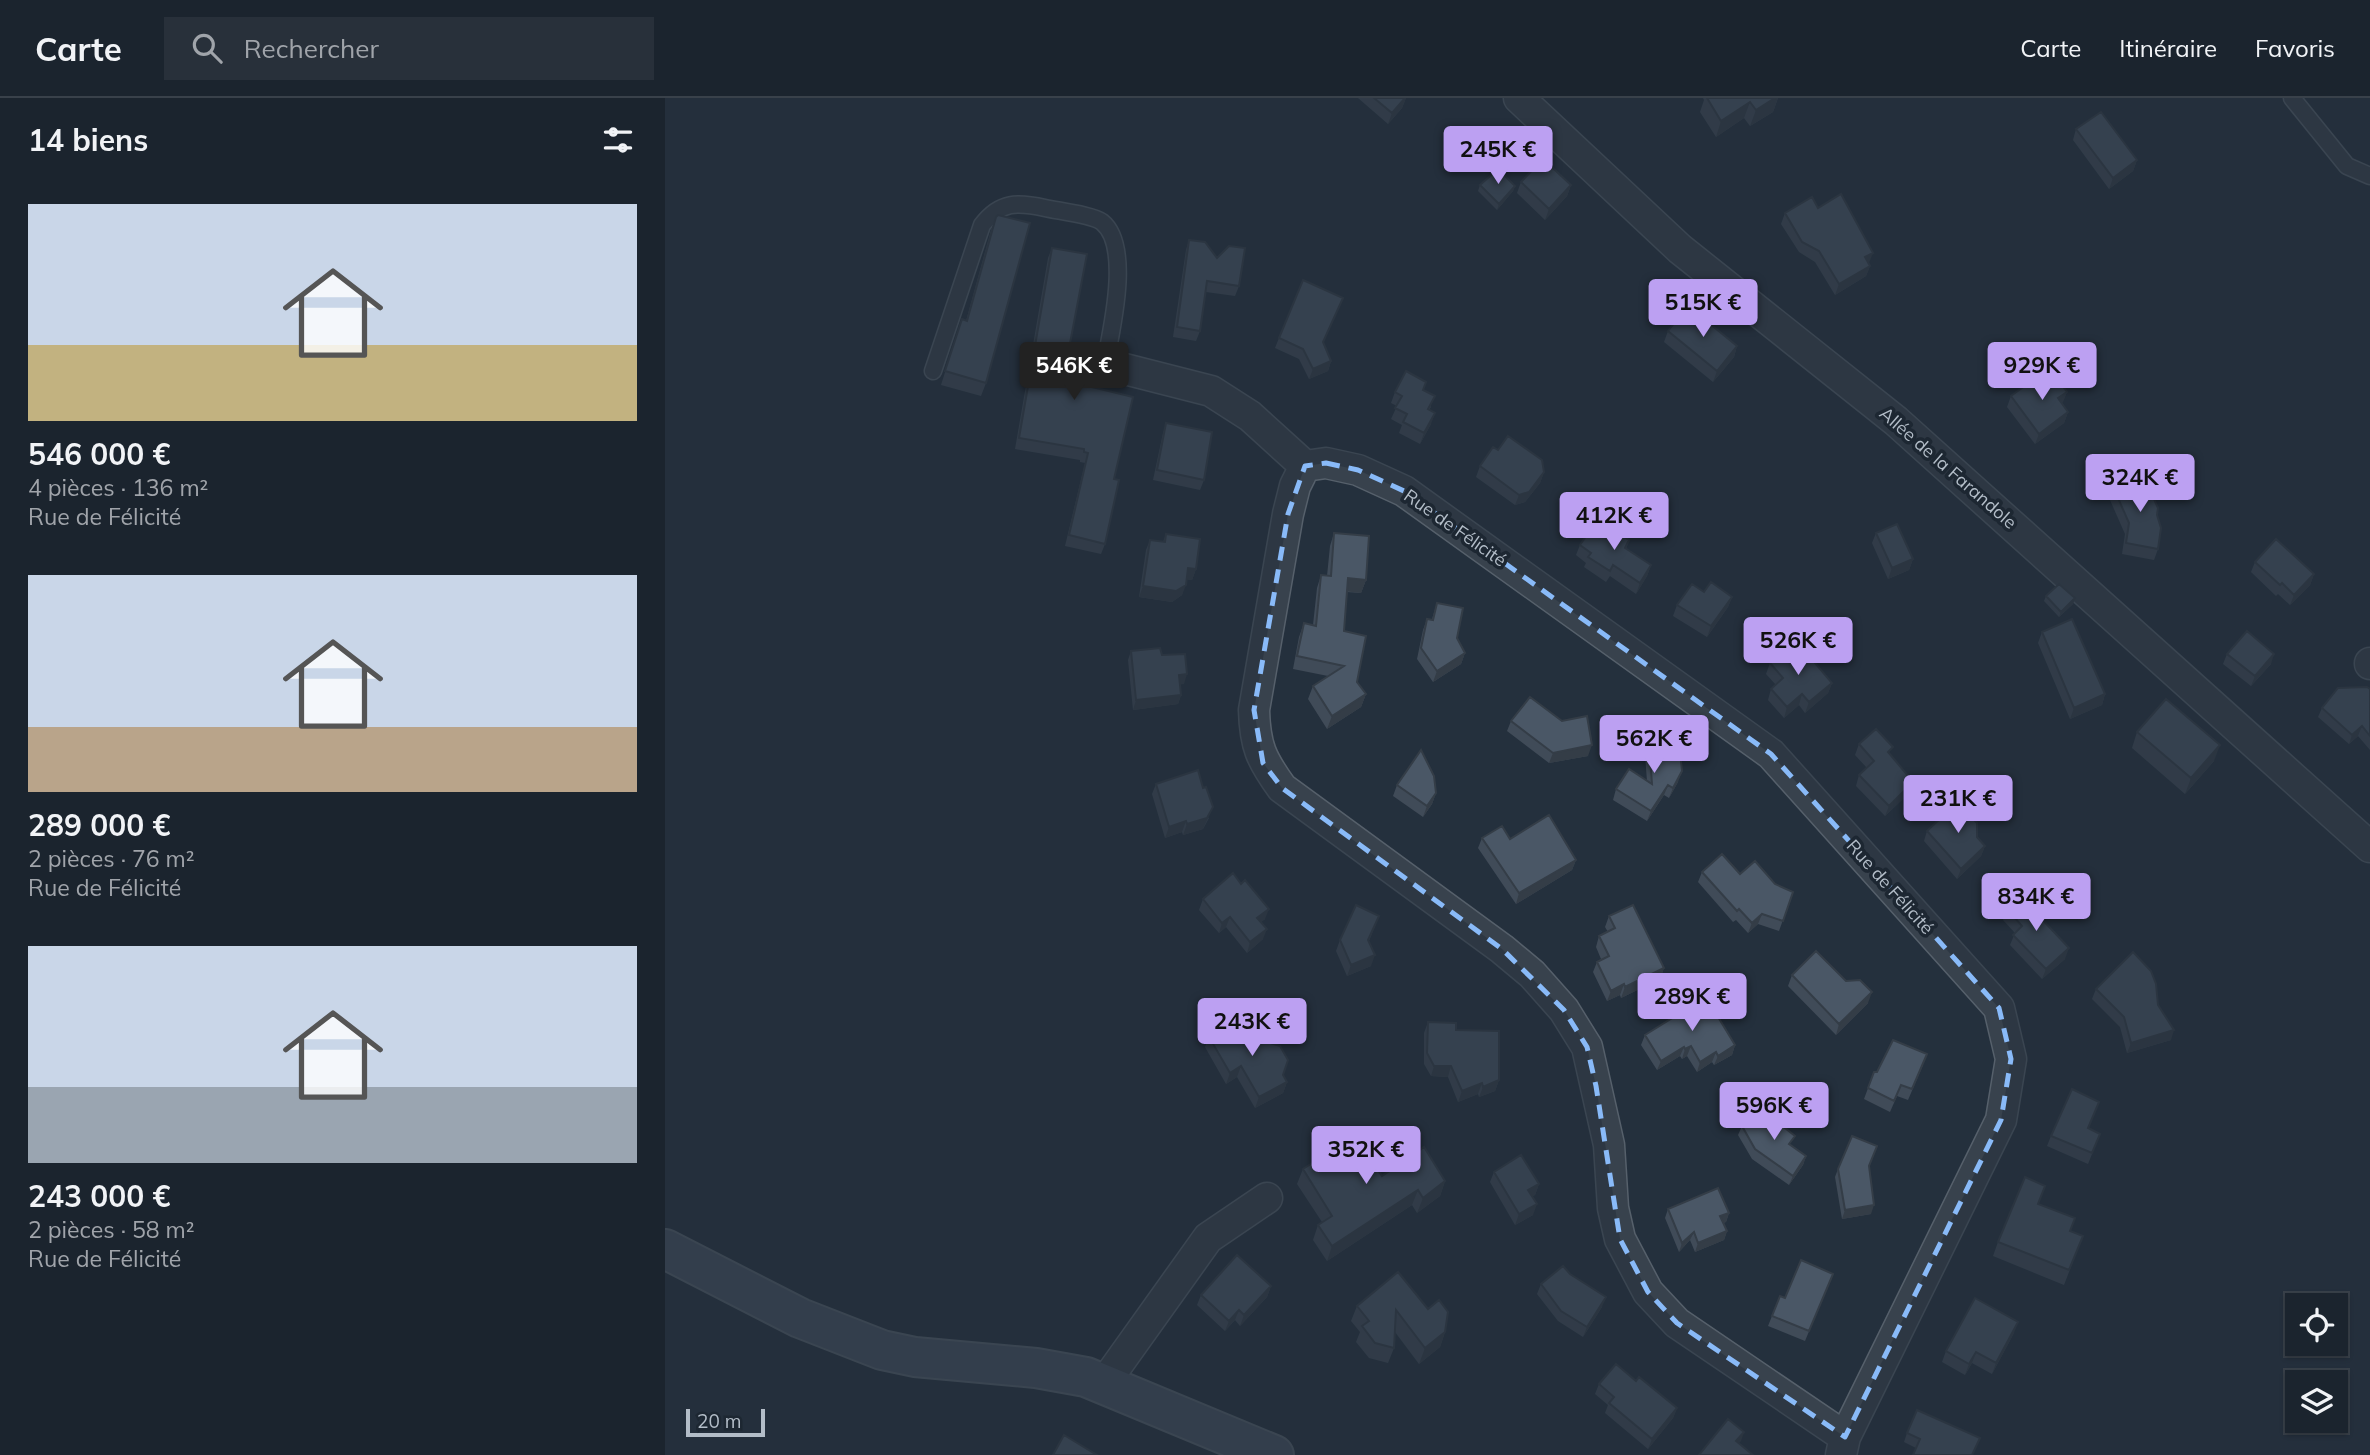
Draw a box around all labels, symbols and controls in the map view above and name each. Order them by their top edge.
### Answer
search box [164,17,654,80]
text: Carte [35,28,122,69]
icon: search [188,29,226,67]
text: Rechercher [244,32,379,65]
text: Carte [2020,33,2081,63]
text: Itinéraire [2119,33,2217,63]
text: Favoris [2255,33,2335,63]
text: 14 biens [28,121,148,159]
icon: filters [599,121,637,159]
pin: 245K € [1441,126,1555,186]
text: 245K € [1460,134,1536,163]
icon: home [270,250,396,376]
pin: 515K € [1646,280,1760,339]
text: 515K € [1665,287,1741,316]
pin: 546K € [1017,342,1131,402]
pin: 929K € [1985,342,2099,402]
text: 546K € [1036,350,1112,379]
text: 929K € [2004,350,2080,379]
street label: Allée de la Farandole [1875,402,2022,534]
text: 546 000 € [28,435,170,473]
pin: 324K € [2083,454,2197,514]
text: 324K € [2102,462,2178,491]
text: 4 pièces · 136 m² [28,473,208,502]
street label: Rue de Félicité [1400,484,1511,571]
pin: 412K € [1557,492,1671,552]
text: 412K € [1576,500,1652,529]
text: Rue de Félicité [28,502,181,531]
pin: 526K € [1741,618,1855,677]
icon: home [270,621,396,747]
text: 526K € [1760,625,1836,654]
pin: 562K € [1597,716,1711,775]
text: 562K € [1616,723,1692,752]
pin: 231K € [1901,776,2015,835]
text: 231K € [1920,783,1996,812]
text: 289 000 € [28,806,170,844]
street label: Rue de Félicité [1842,834,1939,939]
text: 2 pièces · 76 m² [28,844,195,873]
text: Rue de Félicité [28,873,181,902]
pin: 834K € [1979,874,2093,933]
text: 834K € [1998,881,2074,910]
pin: 289K € [1635,974,1749,1033]
text: 289K € [1654,981,1730,1010]
icon: home [270,992,396,1118]
pin: 243K € [1195,998,1309,1058]
text: 243K € [1214,1006,1290,1035]
pin: 596K € [1717,1082,1831,1142]
text: 596K € [1736,1090,1812,1119]
pin: 352K € [1309,1126,1423,1186]
text: 352K € [1328,1134,1404,1163]
text: 243 000 € [28,1177,170,1215]
text: 2 pièces · 58 m² [28,1215,195,1244]
text: Rue de Félicité [28,1244,181,1273]
map controls [2285,1293,2348,1433]
button: locate [2285,1293,2348,1356]
button: layers [2285,1370,2348,1433]
scale bar [686,1406,765,1438]
text: 20 m [697,1409,741,1433]

